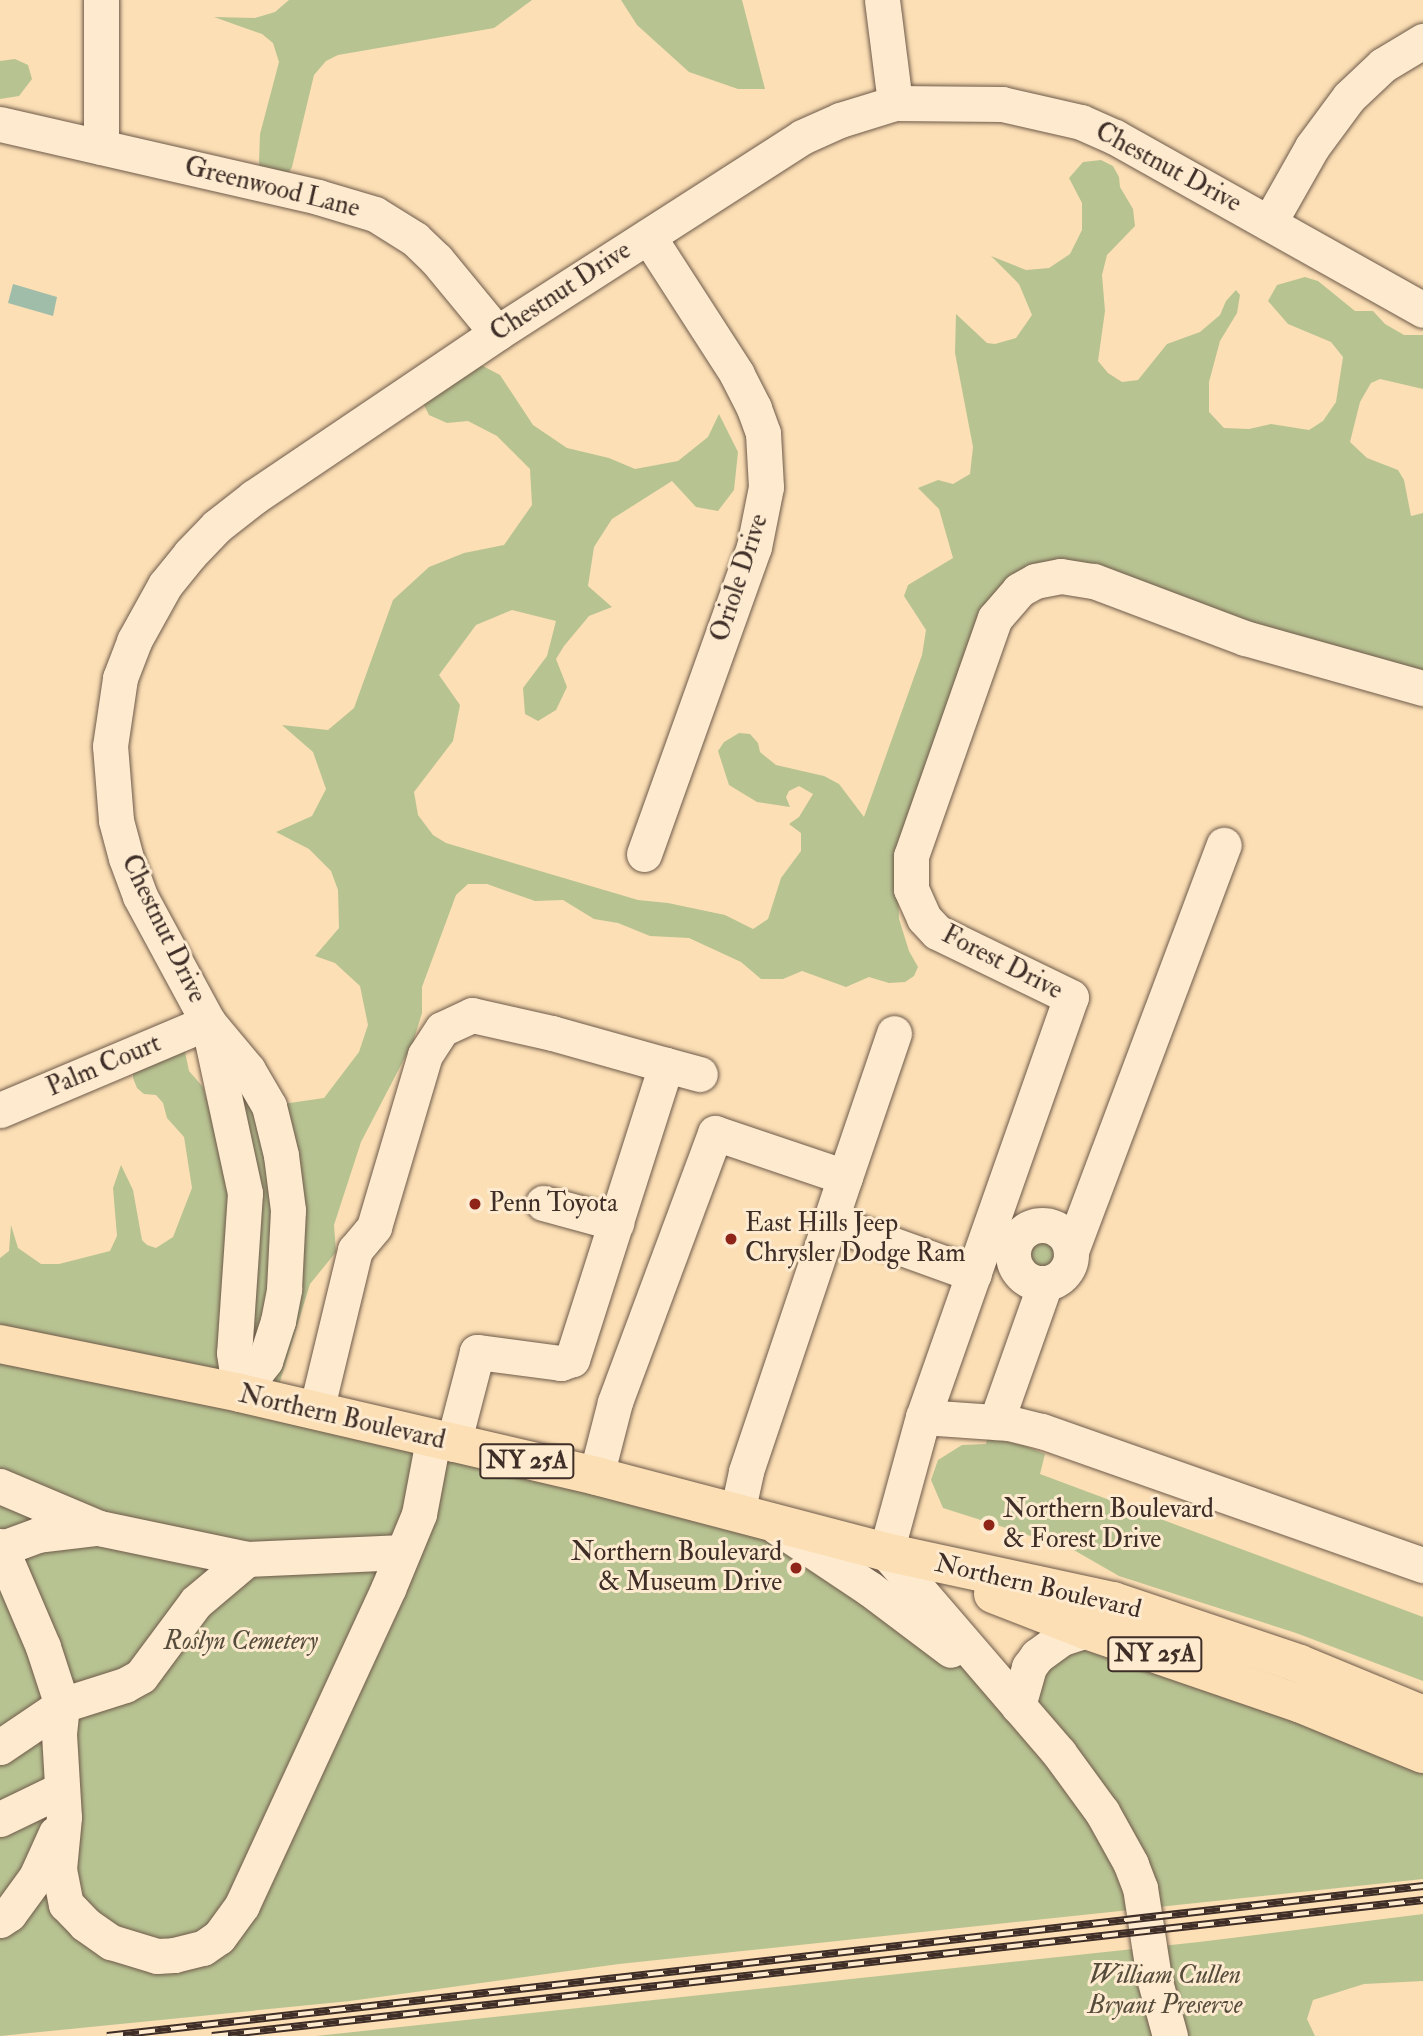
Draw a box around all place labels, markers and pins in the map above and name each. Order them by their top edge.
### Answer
place label: Penn Toyota [489,1188,618,1220]
marker: Penn Toyota [467,1196,483,1212]
place label: East Hills Jeep Chrysler Dodge Ram [745,1208,965,1270]
marker: East Hills Jeep Chrysler Dodge Ram [723,1231,739,1247]
place label: Northern Boulevard & Forest Drive [1003,1494,1214,1556]
marker: Northern Boulevard & Forest Drive [981,1517,997,1533]
place label: Northern Boulevard & Museum Drive [571,1537,782,1598]
marker: Northern Boulevard & Museum Drive [788,1560,804,1576]

